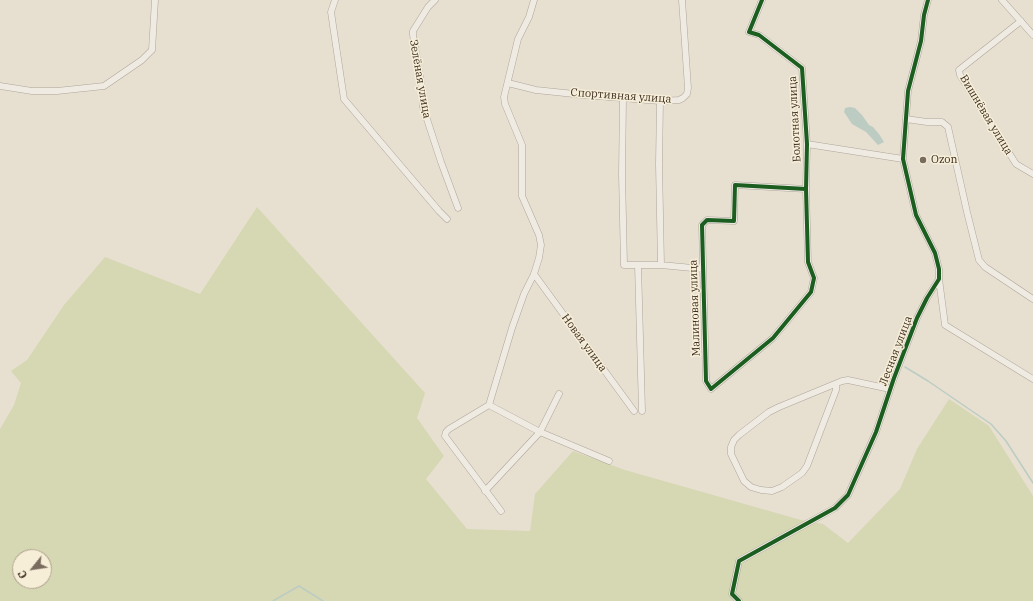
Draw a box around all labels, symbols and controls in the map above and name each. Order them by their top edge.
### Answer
street label: Зелёная улица [407,39,433,119]
street label: Вишнёвая улица [957,73,1015,157]
street label: Болотная улица [786,76,804,162]
street label: Спортивная улица [570,86,672,106]
place label: Ozon [931,153,958,167]
marker: Ozon [918,155,928,165]
street label: Малиновая улица [687,259,703,357]
street label: Новая улица [559,311,609,375]
street label: Лесная улица [877,314,915,388]
north arrow [12,549,52,589]
text: С [15,568,30,581]

